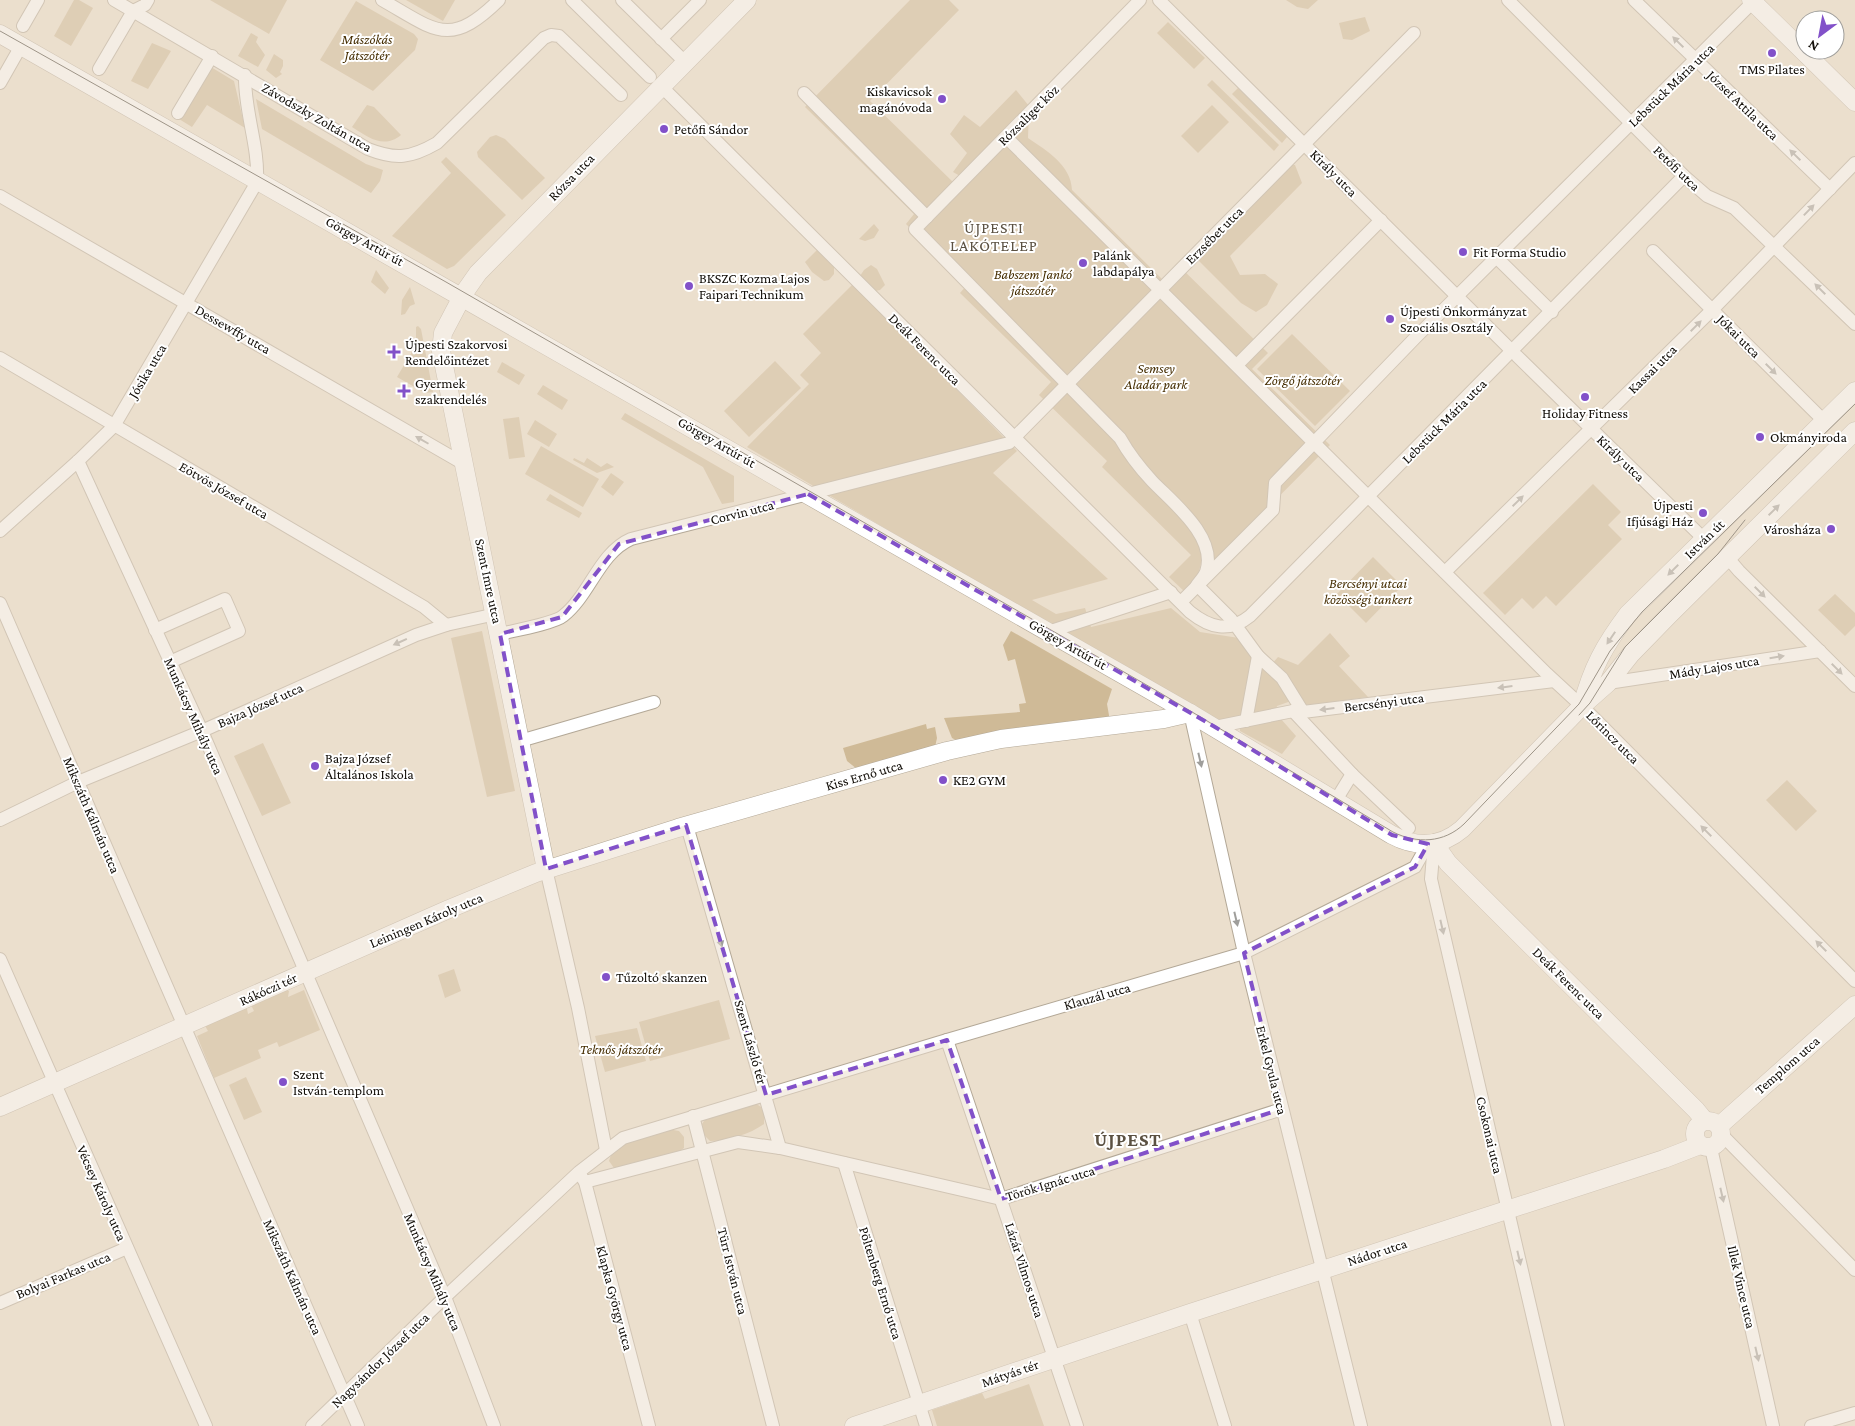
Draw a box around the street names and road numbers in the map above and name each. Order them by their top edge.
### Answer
street label: Lebstück Mária utca [1625,40,1718,130]
street label: József Attila utca [1702,65,1782,143]
street label: Závodszky Zoltán utca [259,79,375,155]
street label: Rózsaliget köz [994,81,1062,149]
street label: Petőfi utca [1650,142,1704,195]
street label: Király utca [1307,146,1361,200]
street label: Rózsa utca [545,150,598,204]
street label: Erzsébet utca [1182,203,1246,267]
street label: Görgey Artúr út [323,213,407,269]
street label: Dessewffy utca [192,301,274,357]
street label: Deák Ferenc utca [886,310,965,389]
street label: Jókai utca [1713,310,1764,361]
street label: Jósika utca [124,341,170,403]
street label: Kassai utca [1624,341,1680,397]
street label: Lebstück Mária utca [1398,375,1490,467]
street label: Görgey Artúr út [675,413,759,471]
street label: Király utca [1594,431,1648,485]
street label: Eötvös József utca [177,458,272,522]
street label: Corvin utca [709,496,776,528]
street label: István út [1681,516,1728,562]
street label: Szent Imre utca [472,537,506,626]
street label: Görgey Artúr út [1026,615,1110,673]
street label: Mády Lajos utca [1668,652,1761,683]
street label: Munkácsy Mihály utca [161,655,227,777]
street label: Bajza József utca [215,679,306,732]
street label: Bercsényi utca [1343,689,1425,715]
street label: Lőrincz utca [1583,707,1643,767]
street label: Mikszáth Kálmán utca [60,754,124,876]
street label: Kiss Ernő utca [824,756,905,794]
street label: Leiningen Károly utca [367,889,486,951]
street label: Deák Ferenc utca [1530,944,1609,1023]
street label: Rákóczi tér [237,969,299,1009]
street label: Klauzál utca [1062,979,1133,1013]
street label: Szent László tér [731,998,771,1086]
street label: Erkel Gyula utca [1253,1024,1291,1117]
street label: Templom utca [1751,1032,1823,1097]
street label: Csokonai utca [1473,1095,1507,1176]
street label: Vécsey Károly utca [74,1143,130,1244]
street label: Török Ignác utca [1003,1162,1097,1204]
street label: Munkácsy Mihály utca [401,1211,465,1334]
street label: Mikszáth Kálmán utca [260,1217,326,1338]
street label: Lázár Vilmos utca [1002,1220,1048,1320]
street label: Pöltenberg Ernő utca [856,1225,906,1342]
street label: Türr István utca [714,1226,752,1317]
street label: Nádor utca [1345,1235,1409,1269]
street label: Klapka György utca [593,1244,637,1353]
street label: Illek Vince utca [1725,1244,1759,1331]
street label: Bolyai Farkas utca [13,1248,113,1302]
street label: Nagysándor József utca [328,1309,433,1411]
street label: Mátyás tér [979,1356,1041,1390]

